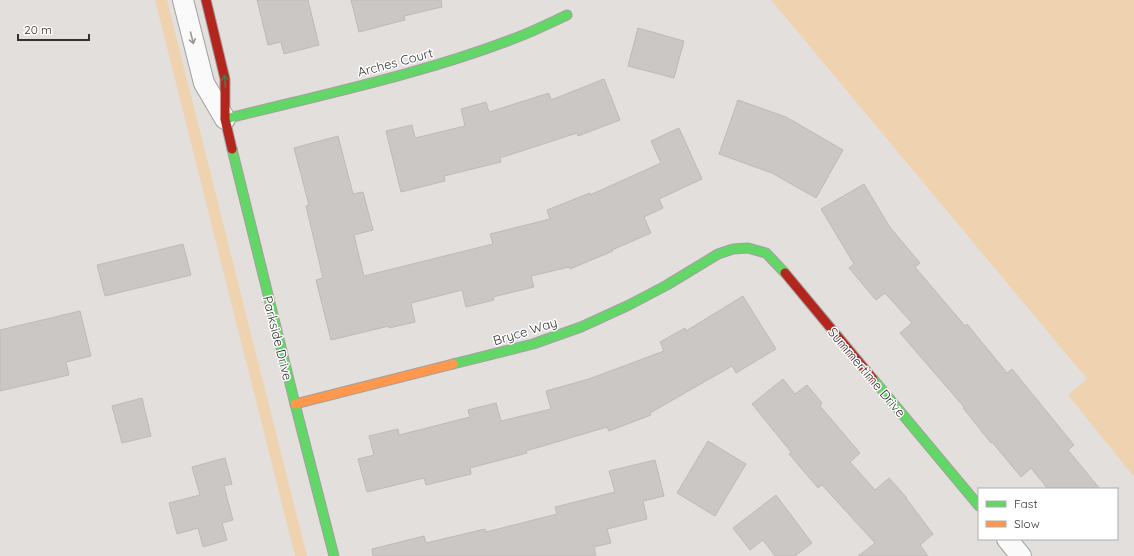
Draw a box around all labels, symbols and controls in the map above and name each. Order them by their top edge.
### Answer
scale bar [18,16,89,42]
text: 20 m [24,22,52,37]
one-way arrow [189,31,197,44]
street label: Arches Court [356,44,434,80]
one-way arrow [221,74,228,87]
street label: Parkside Drive [260,294,296,382]
street label: Bryce Way [491,314,559,348]
street label: Summertime Drive [825,324,909,420]
legend [978,488,1118,540]
text: Fast [1014,496,1038,511]
text: Slow [1014,516,1040,531]

